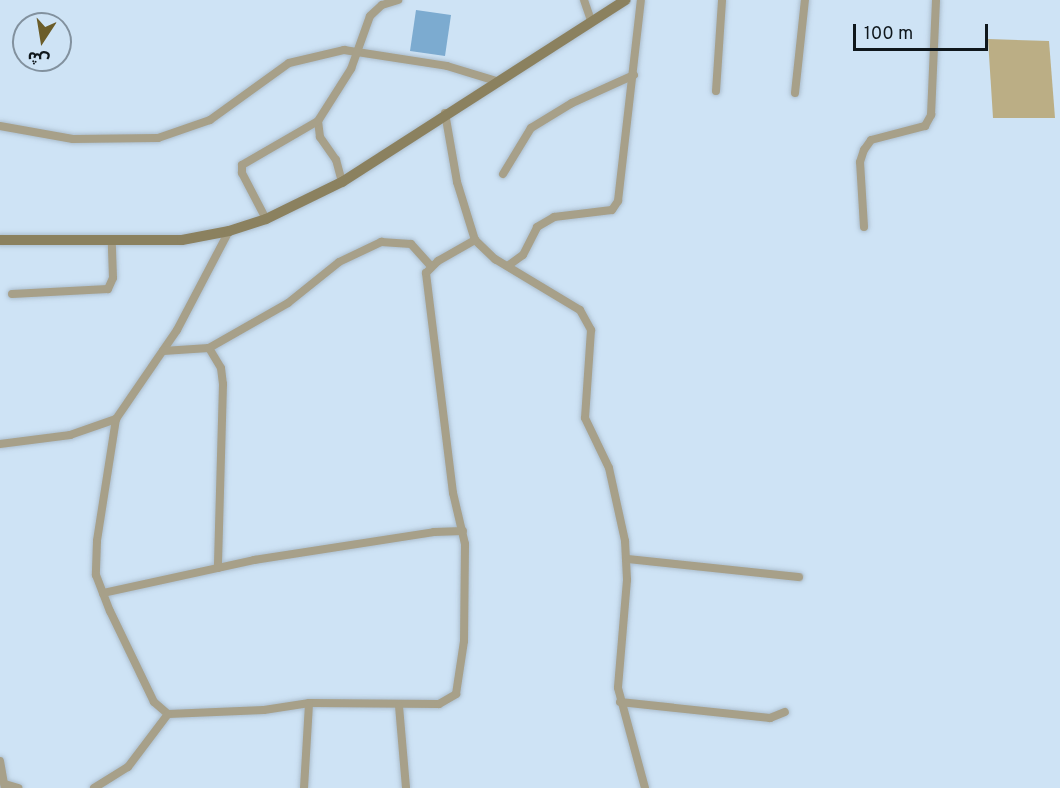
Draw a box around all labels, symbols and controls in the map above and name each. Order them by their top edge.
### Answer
north arrow [12,12,72,72]
scale bar [856,12,991,50]
text: 100 m [864,23,913,46]
text: ش [26,46,51,70]

